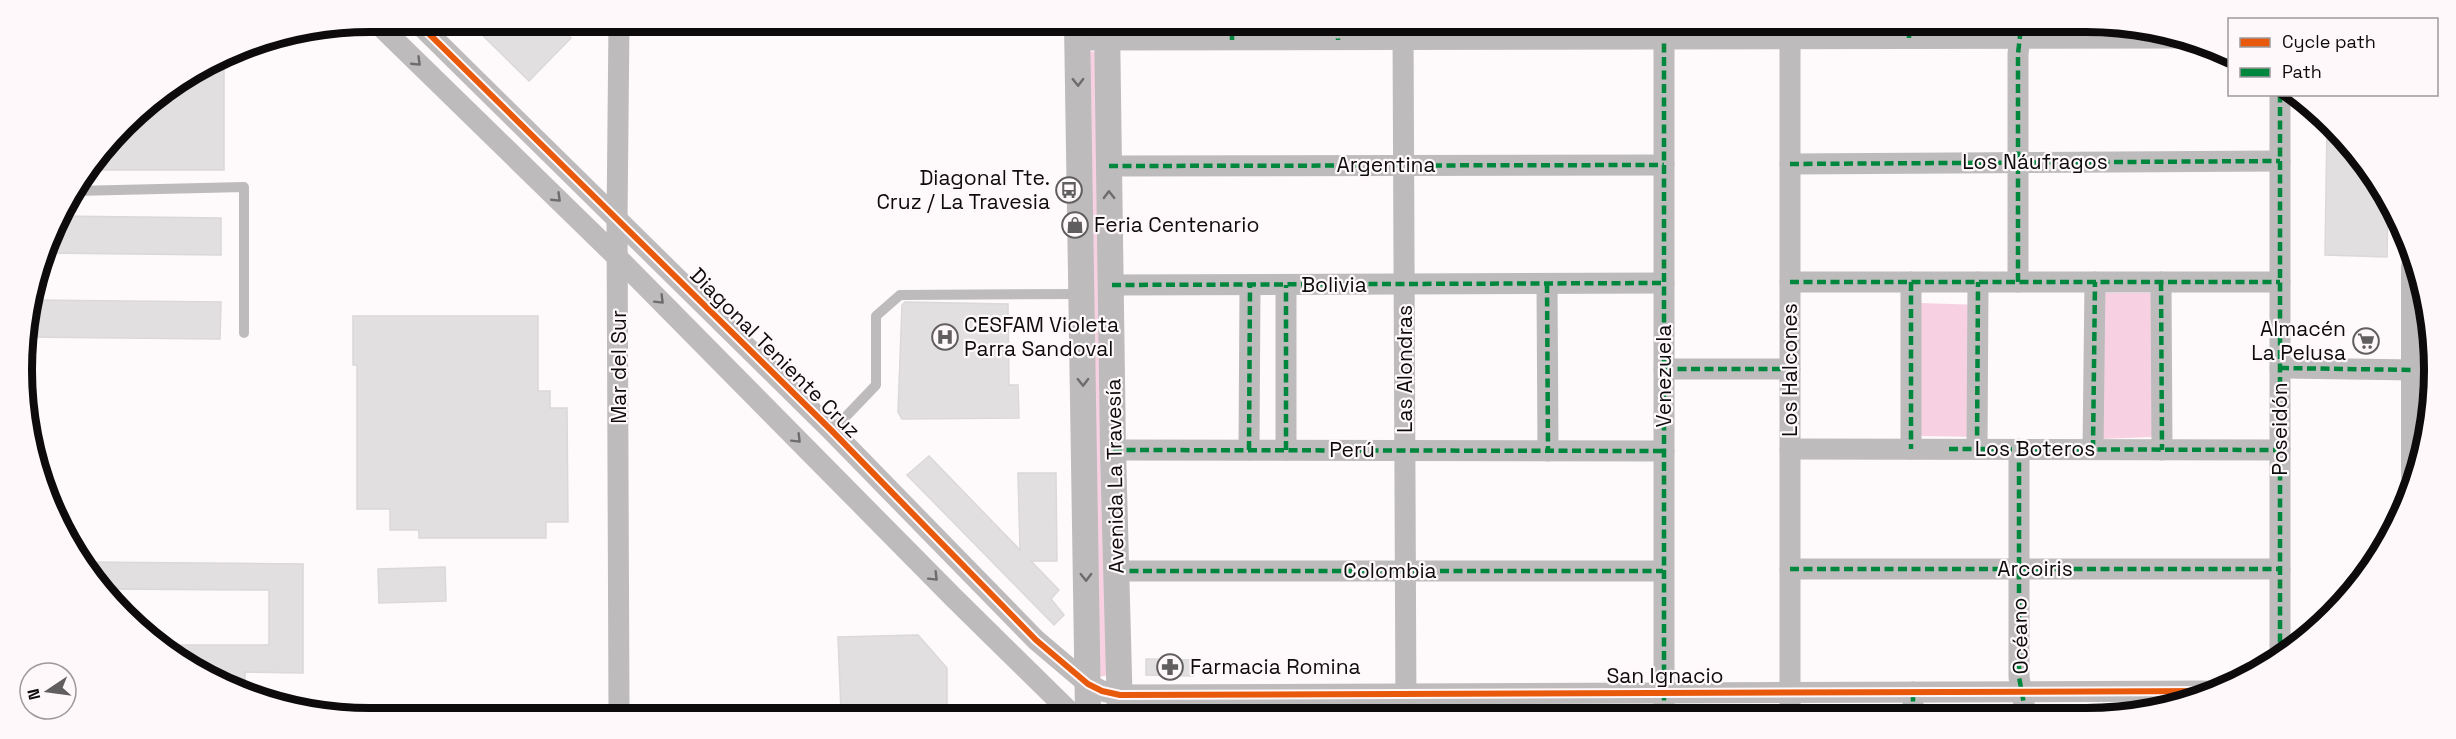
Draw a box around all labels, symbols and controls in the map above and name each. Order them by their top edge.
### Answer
legend [2228,18,2438,96]
text: Cycle path [2282,30,2376,53]
one-way arrow [411,55,421,66]
text: Path [2282,60,2322,83]
one-way arrow [1072,78,1084,87]
street label: Los Náufragos [1962,148,2108,175]
street label: Argentina [1336,151,1436,178]
place label: Diagonal Tte. Cruz / La Travesia [876,164,1050,215]
bus stop icon: Diagonal Tte. Cruz / La Travesia [1054,175,1084,205]
one-way arrow [550,191,560,202]
one-way arrow [1103,191,1116,200]
shop icon: Feria Centenario [1060,210,1090,240]
place label: Feria Centenario [1094,211,1259,238]
street label: Diagonal Teniente Cruz [684,262,866,444]
street label: Bolivia [1301,271,1367,298]
one-way arrow [652,293,663,304]
street label: Los Halcones [1776,303,1803,437]
street label: Las Alondras [1391,305,1418,433]
street label: Mar del Sur [605,310,632,424]
place label: CESFAM Violeta Parra Sandoval [964,311,1119,362]
place label: Almacén La Pelusa [2251,315,2346,366]
hospital icon: CESFAM Violeta Parra Sandoval [930,322,960,352]
street label: Venezuela [1650,324,1677,428]
supermarket icon: Almacén La Pelusa [2351,326,2381,356]
one-way arrow [1077,378,1089,387]
street label: Avenida La Travesía [1099,378,1130,574]
street label: Poseidón [2266,382,2293,476]
one-way arrow [790,432,801,442]
street label: Los Boteros [1975,435,2095,462]
street label: Perú [1329,436,1375,463]
street label: Arcoiris [1997,555,2073,582]
street label: Colombia [1343,557,1437,584]
one-way arrow [927,571,938,581]
one-way arrow [1080,573,1092,582]
street label: Océano [2005,597,2034,675]
pharmacy icon: Farmacia Romina [1155,652,1185,682]
place label: Farmacia Romina [1190,653,1361,680]
north arrow [18,661,78,721]
street label: San Ignacio [1606,662,1724,689]
text: N [22,687,45,702]

